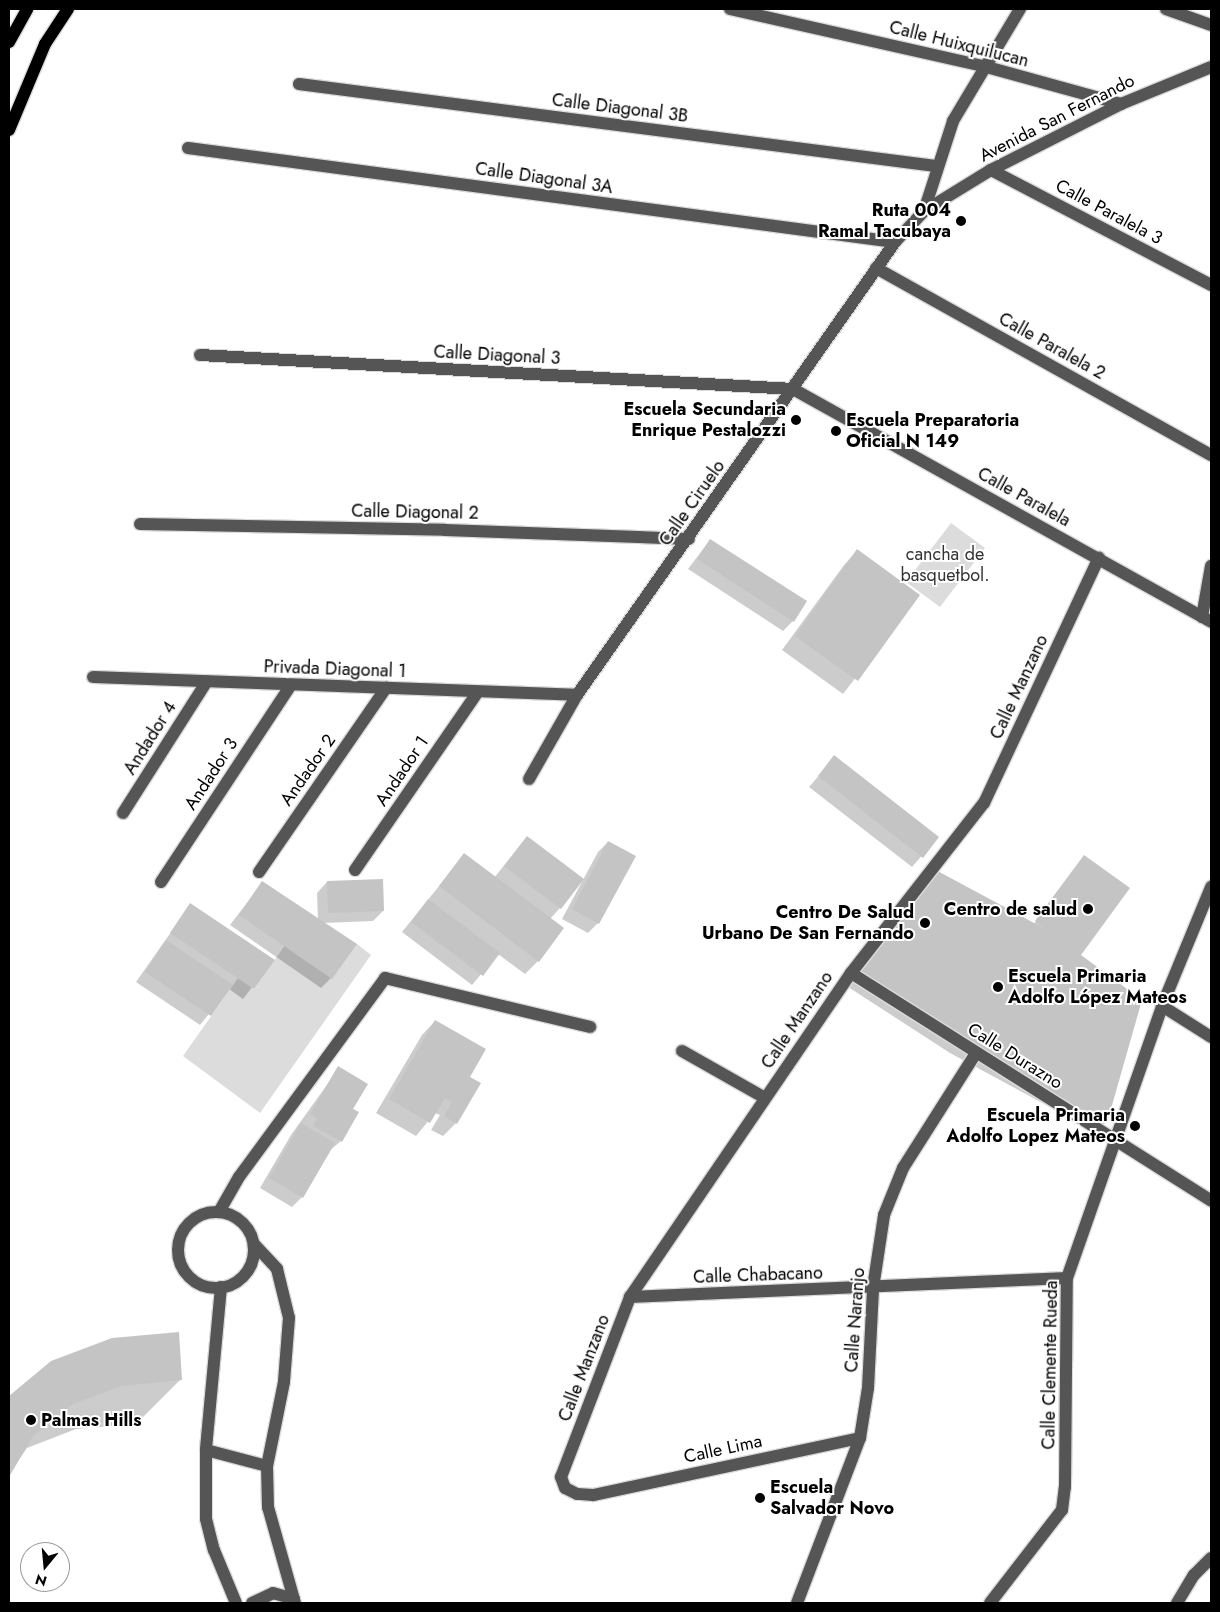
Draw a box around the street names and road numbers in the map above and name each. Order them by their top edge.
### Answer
street label: Calle Huixquilucan [887,16,1031,72]
street label: Avenida San Fernando [976,69,1138,167]
street label: Calle Diagonal 3B [551,89,689,127]
street label: Calle Diagonal 3A [474,158,614,198]
street label: Calle Paralela 3 [1052,175,1166,249]
street label: Calle Paralela 2 [995,308,1109,384]
street label: Calle Diagonal 3 [433,341,561,369]
street label: Calle Ciruelo [655,456,729,550]
street label: Calle Paralela [974,463,1074,531]
street label: Calle Diagonal 2 [351,500,479,524]
street label: Calle Manzano [985,631,1053,743]
street label: Privada Diagonal 1 [263,656,407,682]
street label: Andador 4 [119,697,181,779]
street label: Andador 2 [276,730,340,810]
street label: Andador 1 [371,732,433,810]
street label: Andador 3 [180,734,242,814]
street label: Calle Manzano [756,967,838,1073]
street label: Calle Durazno [963,1018,1067,1094]
street label: Calle Chabacano [693,1262,823,1288]
street label: Calle Naranjo [841,1267,869,1373]
street label: Calle Clemente Rueda [1038,1280,1062,1450]
street label: Calle Manzano [554,1311,614,1425]
street label: Calle Lima [682,1430,764,1468]

